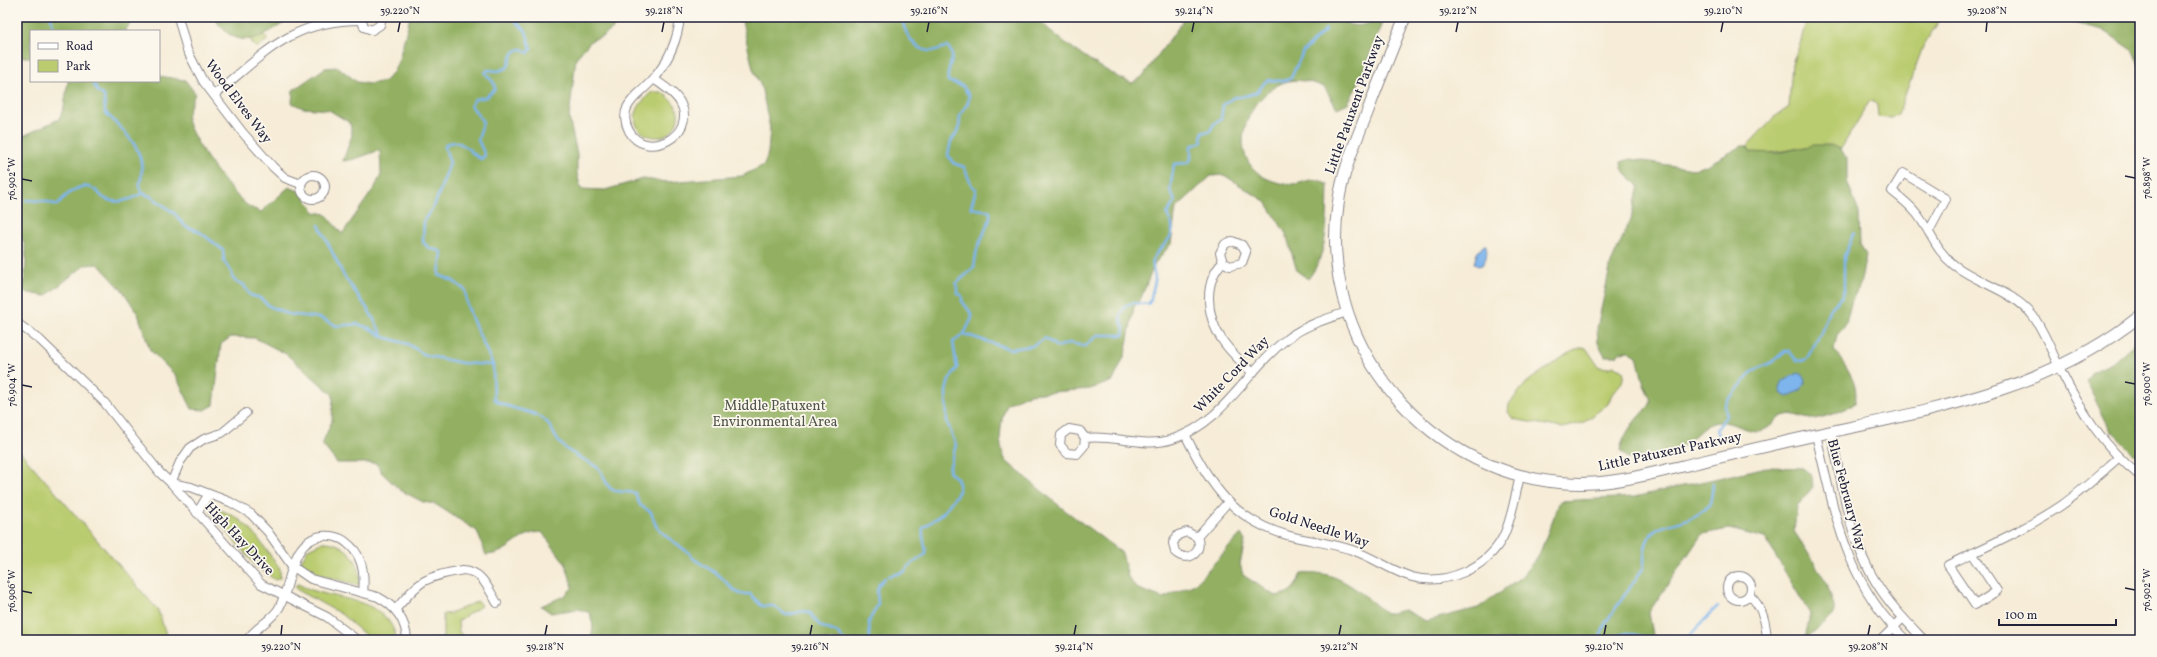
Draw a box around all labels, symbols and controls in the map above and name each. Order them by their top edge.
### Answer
text: 39.220°N [380,4,421,18]
text: 39.218°N [645,4,684,18]
text: 39.216°N [910,4,949,18]
text: 39.214°N [1175,4,1214,18]
text: 39.212°N [1439,4,1478,18]
text: 39.210°N [1704,4,1743,18]
text: 39.208°N [1967,4,2008,18]
legend [30,30,160,82]
street label: Little Patuxent Parkway [1321,33,1389,177]
text: Road [66,39,93,55]
street label: Wood Elves Way [200,56,276,148]
text: Park [66,59,91,75]
text: 76.902°W [5,157,19,201]
text: 76.898°W [2140,157,2154,199]
street label: White Cord Way [1190,332,1274,418]
text: 76.900°W [2140,362,2154,406]
text: 76.904°W [5,363,19,407]
park label: Middle Patuxent Environmental Area [712,397,838,432]
street label: Little Patuxent Parkway [1596,427,1744,477]
street label: Blue February Way [1822,437,1870,553]
street label: High Hay Drive [200,498,278,580]
street label: Gold Needle Way [1266,503,1372,553]
text: 76.902°W [2140,568,2154,612]
text: 76.906°W [5,569,19,613]
scale bar [1999,601,2116,627]
text: 100 m [2005,608,2038,624]
text: 39.220°N [261,640,302,654]
text: 39.218°N [526,640,565,654]
text: 39.216°N [791,640,830,654]
text: 39.214°N [1055,640,1094,654]
text: 39.212°N [1320,640,1359,654]
text: 39.210°N [1585,640,1624,654]
text: 39.208°N [1848,640,1889,654]

